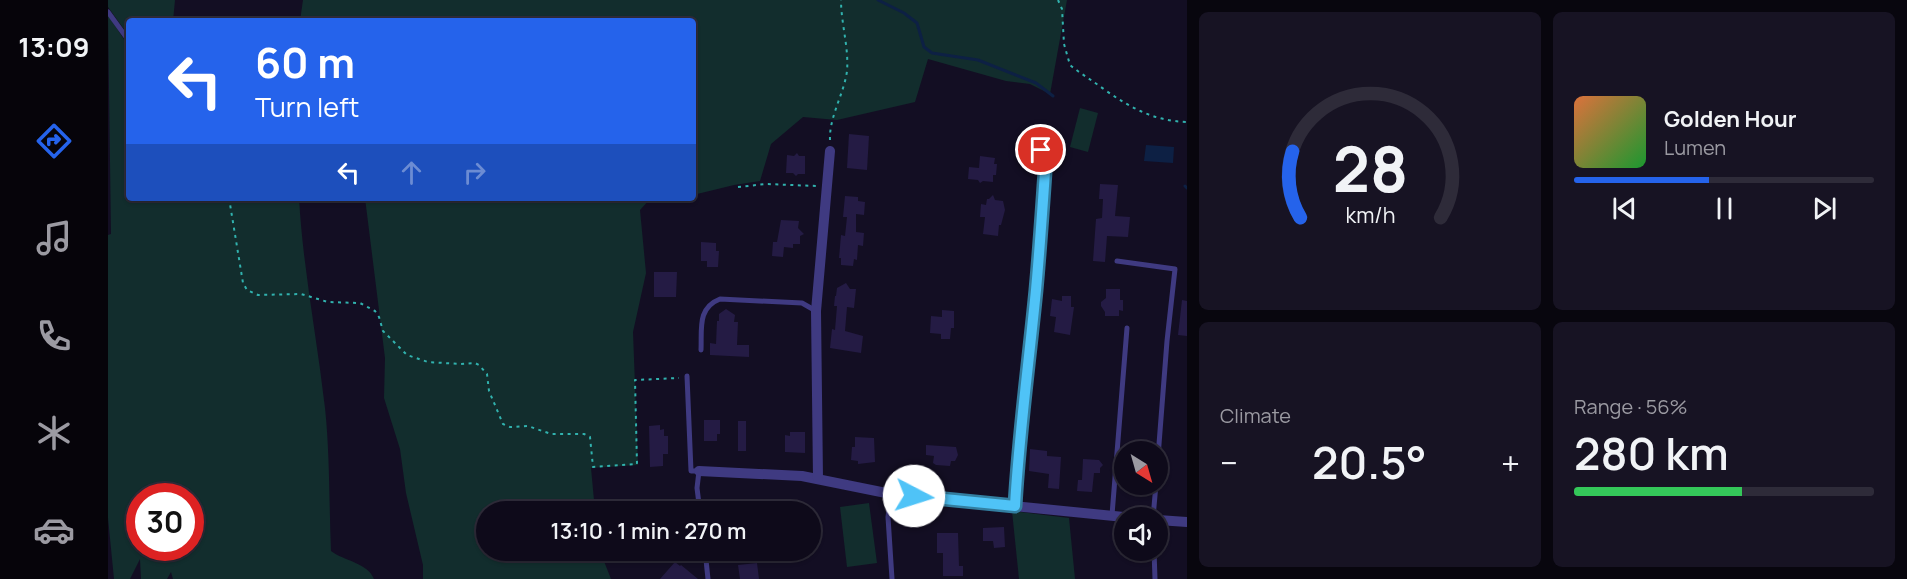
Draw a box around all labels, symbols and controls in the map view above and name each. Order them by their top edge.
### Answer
text: 13:09 [18,28,90,65]
text: 60 m [255,33,355,91]
icon: left [156,42,234,120]
text: Turn left [255,88,359,125]
text: Golden Hour [1664,104,1797,134]
icon: directions [33,120,75,162]
pin [1015,124,1066,175]
text: 28 [1332,125,1408,211]
icon: arrive [1024,133,1057,166]
text: Lumen [1664,134,1726,161]
icon: left [332,156,365,189]
icon: ahead [395,156,428,189]
icon: right [458,156,491,189]
icon: previous [1608,192,1641,225]
icon: pause [1708,192,1741,225]
icon: next [1808,192,1841,225]
text: km/h [1345,200,1395,229]
icon: music [33,217,75,259]
icon: phone [33,315,75,357]
text: Range · 56% [1574,393,1688,420]
text: Climate [1220,402,1291,429]
icon: climate [33,412,75,454]
text: 280 km [1574,422,1729,484]
text: 20.5° [1312,431,1427,493]
text: − [1220,440,1238,485]
text: + [1501,440,1520,485]
north arrow [1114,441,1168,495]
map controls [1114,441,1168,561]
position arrow [882,464,946,528]
speed limit sign: 30 [126,483,204,561]
button: sound [1114,507,1168,561]
icon: car [33,509,75,551]
text: 13:10 · 1 min · 270 m [550,516,747,546]

